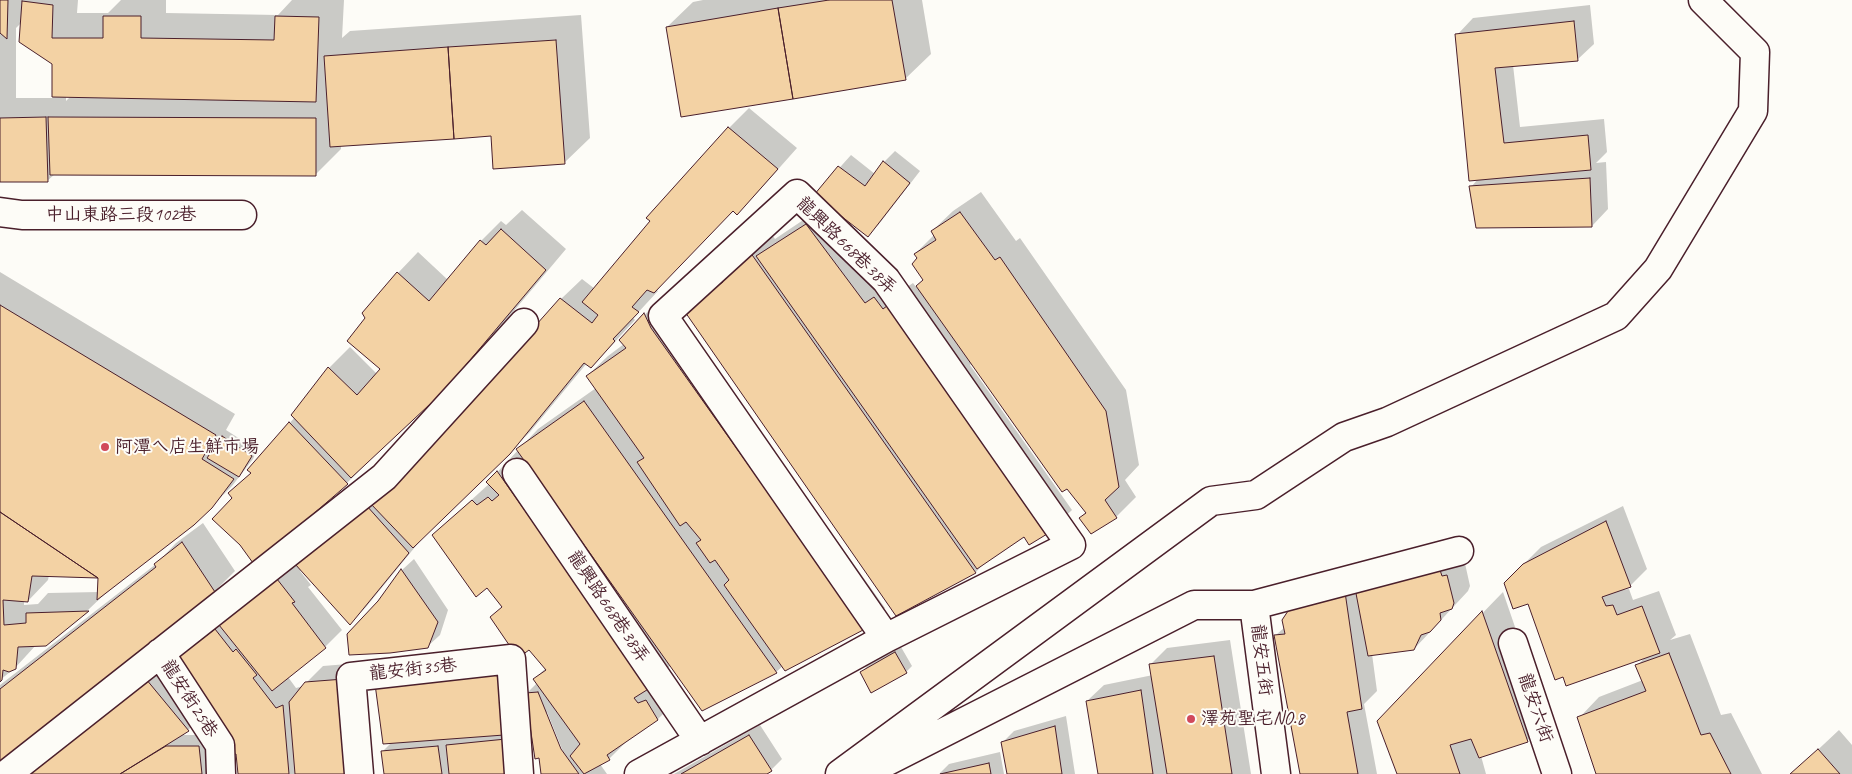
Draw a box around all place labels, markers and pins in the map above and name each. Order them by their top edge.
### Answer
place label: 阿潭ㄟ店生鮮市場 [115,436,259,458]
marker: 阿潭ㄟ店生鮮市場 [99,441,111,453]
place label: 澤苑聖宅NO.8 [1201,708,1304,730]
marker: 澤苑聖宅NO.8 [1185,713,1197,725]

